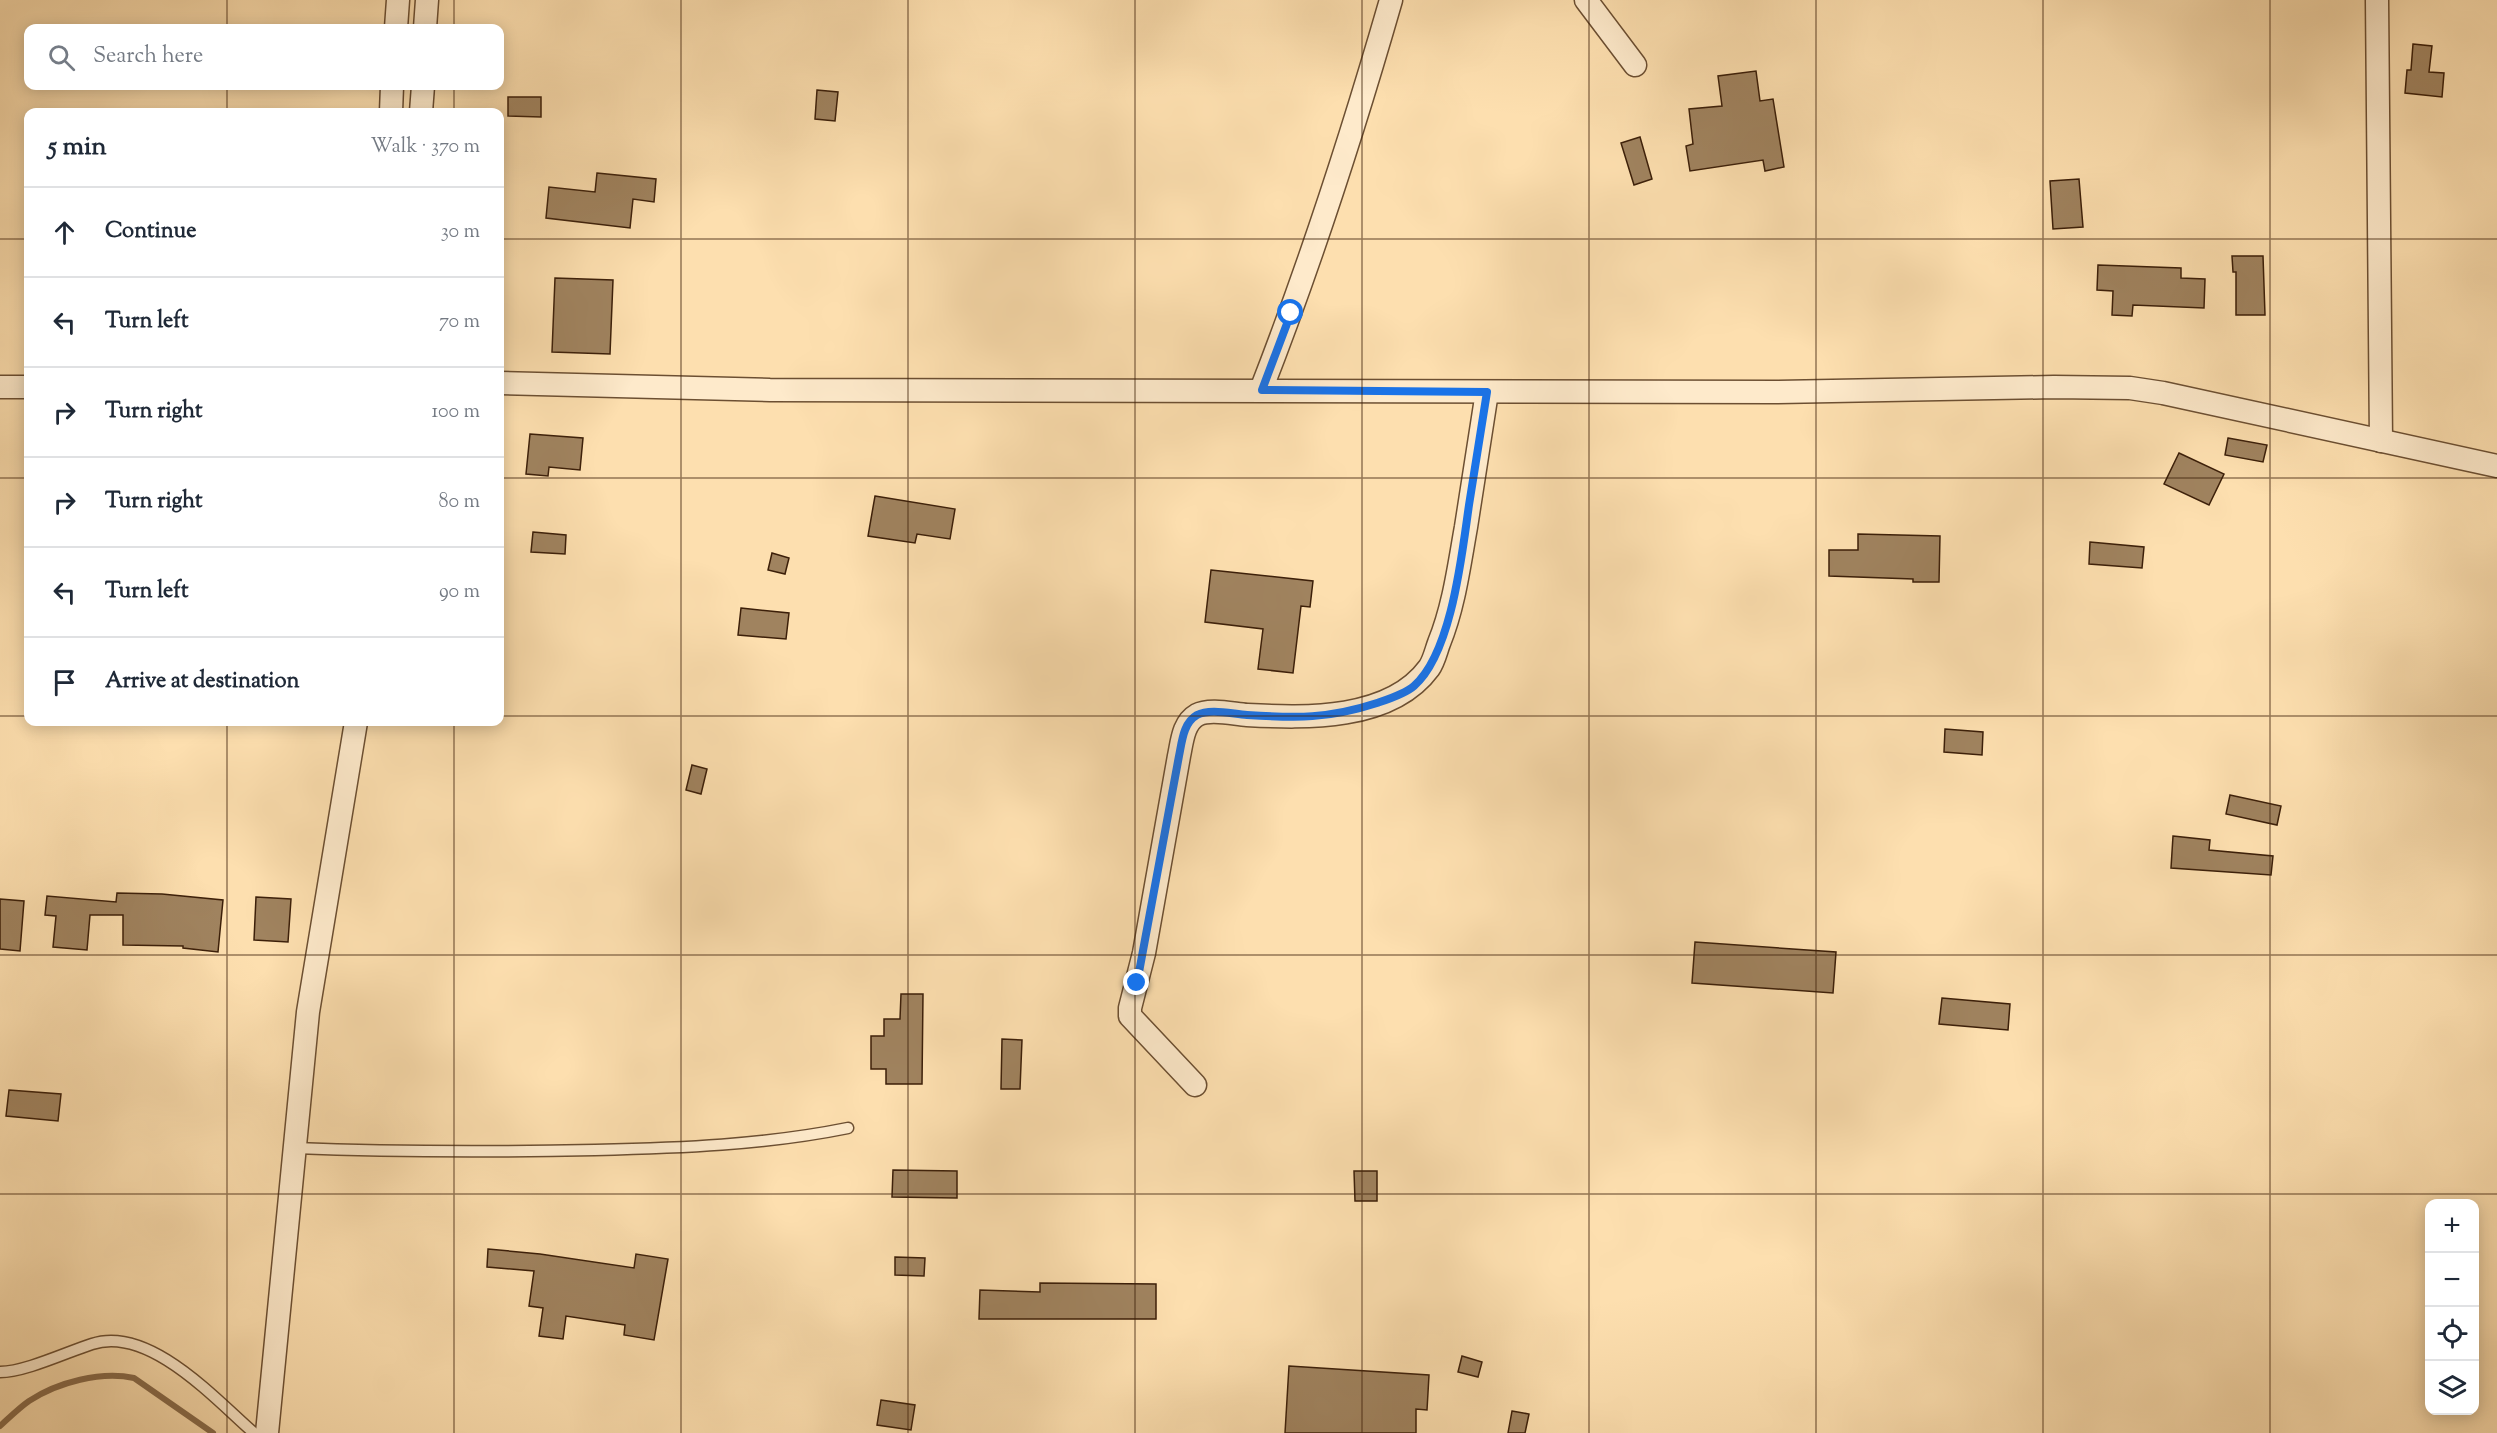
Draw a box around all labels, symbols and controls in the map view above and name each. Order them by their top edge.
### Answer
search box [24,24,504,90]
icon: search [45,41,78,74]
text: Search here [93,41,203,73]
text: 5 min [48,129,107,166]
text: Walk · 370 m [370,133,480,162]
icon: ahead [48,216,81,249]
text: Continue [105,216,196,248]
text: 30 m [441,218,480,247]
route start [1277,299,1303,325]
icon: left [48,306,81,339]
text: Turn left [105,306,188,338]
text: 70 m [439,308,480,337]
icon: right [48,396,81,429]
text: Turn right [105,396,202,428]
text: 100 m [431,398,480,427]
icon: right [48,486,81,519]
text: Turn right [105,486,202,518]
text: 80 m [439,488,480,517]
icon: left [48,576,81,609]
text: Turn left [105,576,188,608]
text: 90 m [439,578,480,607]
icon: arrive [48,666,81,699]
text: Arrive at destination [105,666,300,698]
route end [1123,969,1149,995]
map controls [2425,1199,2479,1415]
button: + [2425,1199,2479,1253]
button: − [2425,1253,2479,1307]
button: locate [2425,1307,2479,1361]
button: layers [2425,1361,2479,1415]

